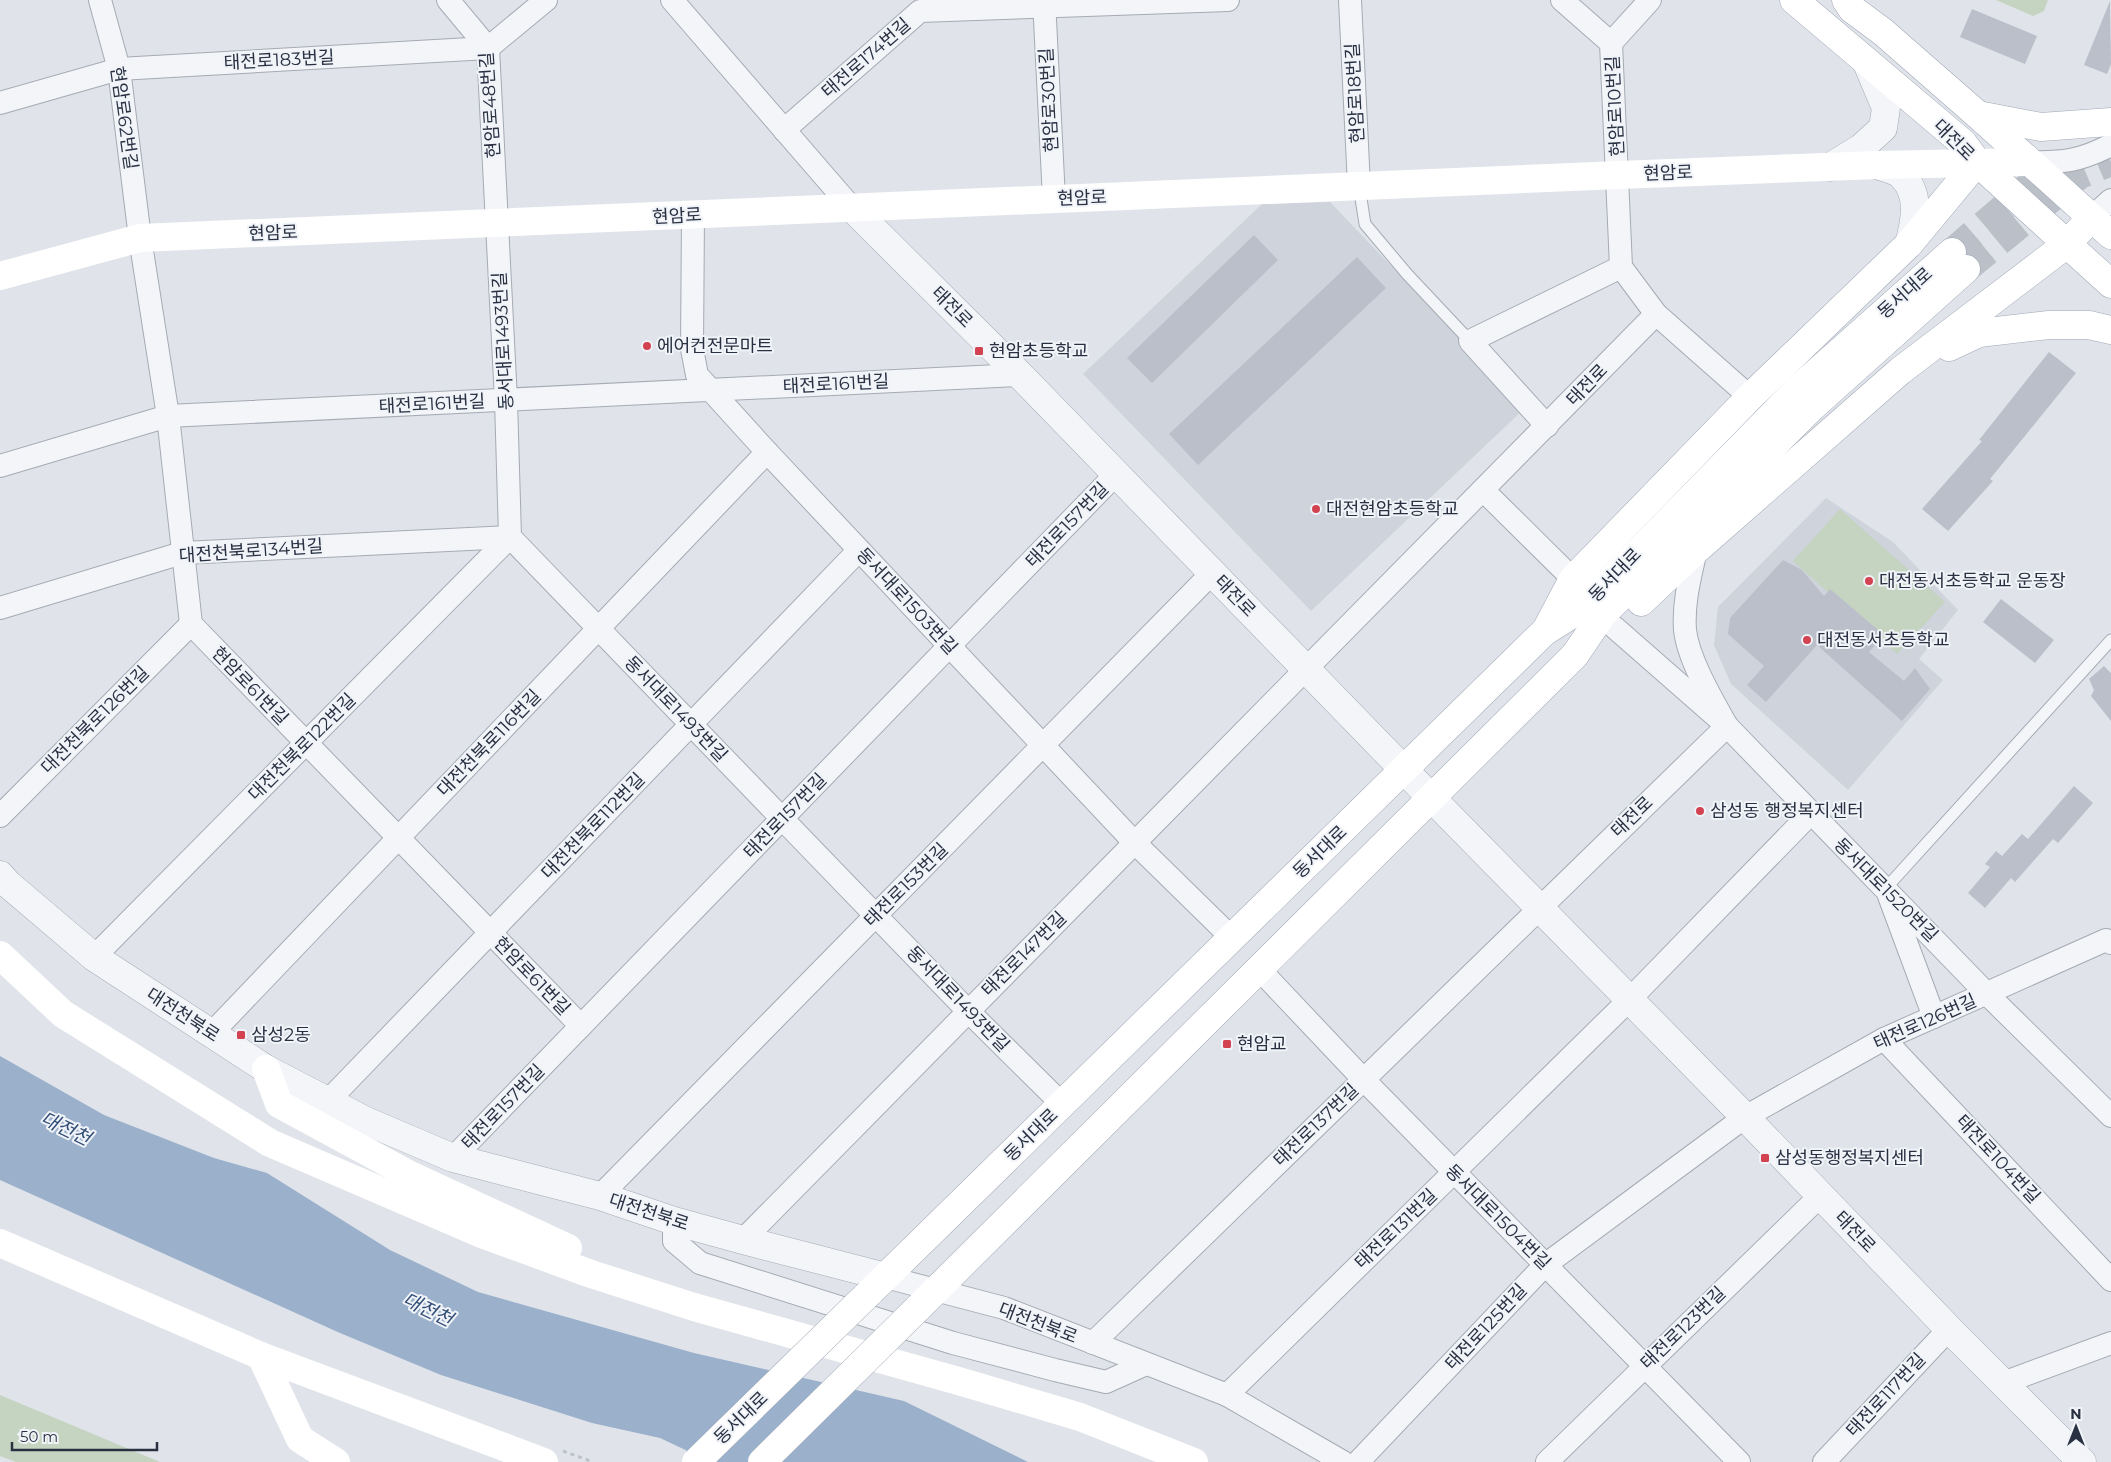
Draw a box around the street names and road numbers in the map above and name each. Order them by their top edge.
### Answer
street label: 태전로174번길 [817,13,915,103]
street label: 현암로18번길 [1341,42,1369,144]
street label: 태전로183번길 [223,46,335,74]
street label: 현암로30번길 [1035,47,1063,153]
street label: 현암로48번길 [475,51,505,159]
street label: 현암로10번길 [1601,55,1629,157]
street label: 현암로62번길 [106,65,142,171]
street label: 대전로 [1929,115,1979,165]
street label: 현암로 [1643,161,1693,185]
street label: 현암로 [1057,186,1107,210]
street label: 현암로 [652,204,702,228]
street label: 현암로 [248,221,298,245]
street label: 동서대로 [1873,263,1937,323]
street label: 동서대로1493번길 [488,271,518,411]
street label: 태전로 [927,282,977,332]
street label: 태전로 [1562,359,1612,411]
street label: 태전로161번길 [782,370,890,398]
street label: 태전로161번길 [378,390,486,418]
street label: 태전로157번길 [1021,478,1113,572]
street label: 대전천북로134번길 [178,535,324,567]
street label: 동서대로1503번길 [852,543,962,659]
street label: 동서대로 [1584,544,1646,606]
street label: 태전로 [1210,570,1260,622]
street label: 현암로61번길 [207,642,293,730]
street label: 동서대로1493번길 [620,652,732,766]
street label: 대전천북로126번길 [36,661,154,779]
street label: 대전천북로116번길 [432,685,546,801]
street label: 대전천북로122번길 [244,689,360,805]
street label: 대전천북로112번길 [537,768,649,884]
street label: 태전로157번길 [739,769,831,863]
street label: 태전로 [1606,792,1658,842]
street label: 동서대로 [1289,821,1351,883]
street label: 동서대로1520번길 [1829,833,1943,947]
street label: 태전로153번길 [859,838,953,932]
street label: 태전로147번길 [977,907,1071,1001]
street label: 현암로61번길 [489,932,575,1020]
street label: 동서대로1493번길 [902,942,1014,1056]
street label: 대전천북로 [142,983,224,1047]
street label: 태전로126번길 [1870,989,1980,1055]
street label: 태전로157번길 [457,1060,549,1154]
street label: 태전로137번길 [1269,1079,1363,1171]
street label: 동서대로 [1000,1104,1062,1166]
street label: 태전로104번길 [1951,1110,2045,1208]
street label: 동서대로1504번길 [1441,1160,1555,1274]
street label: 태전로131번길 [1350,1184,1442,1274]
street label: 대전천북로 [606,1189,692,1235]
street label: 태전로 [1830,1206,1880,1258]
street label: 태전로125번길 [1441,1279,1531,1375]
street label: 태전로123번길 [1636,1282,1730,1374]
street label: 대전천북로 [995,1298,1081,1348]
street label: 태전로117번길 [1842,1349,1930,1441]
street label: 동서대로 [710,1387,772,1449]

